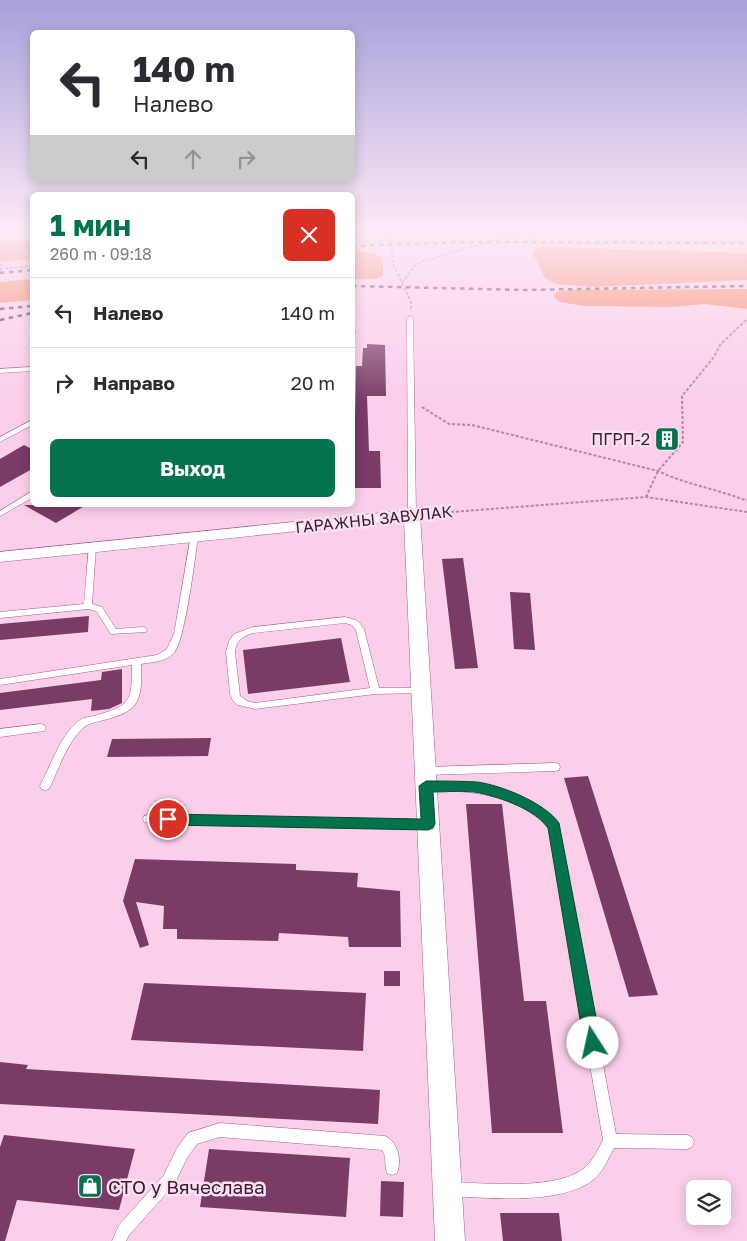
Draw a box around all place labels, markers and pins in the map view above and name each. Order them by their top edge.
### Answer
building icon: ПГРП-2 [654,426,680,452]
place label: ПГРП-2 [591,429,650,449]
pin [147,798,189,840]
shop icon: СТО у Вячеслава [77,1173,103,1199]
place label: СТО у Вячеслава [108,1175,265,1198]

